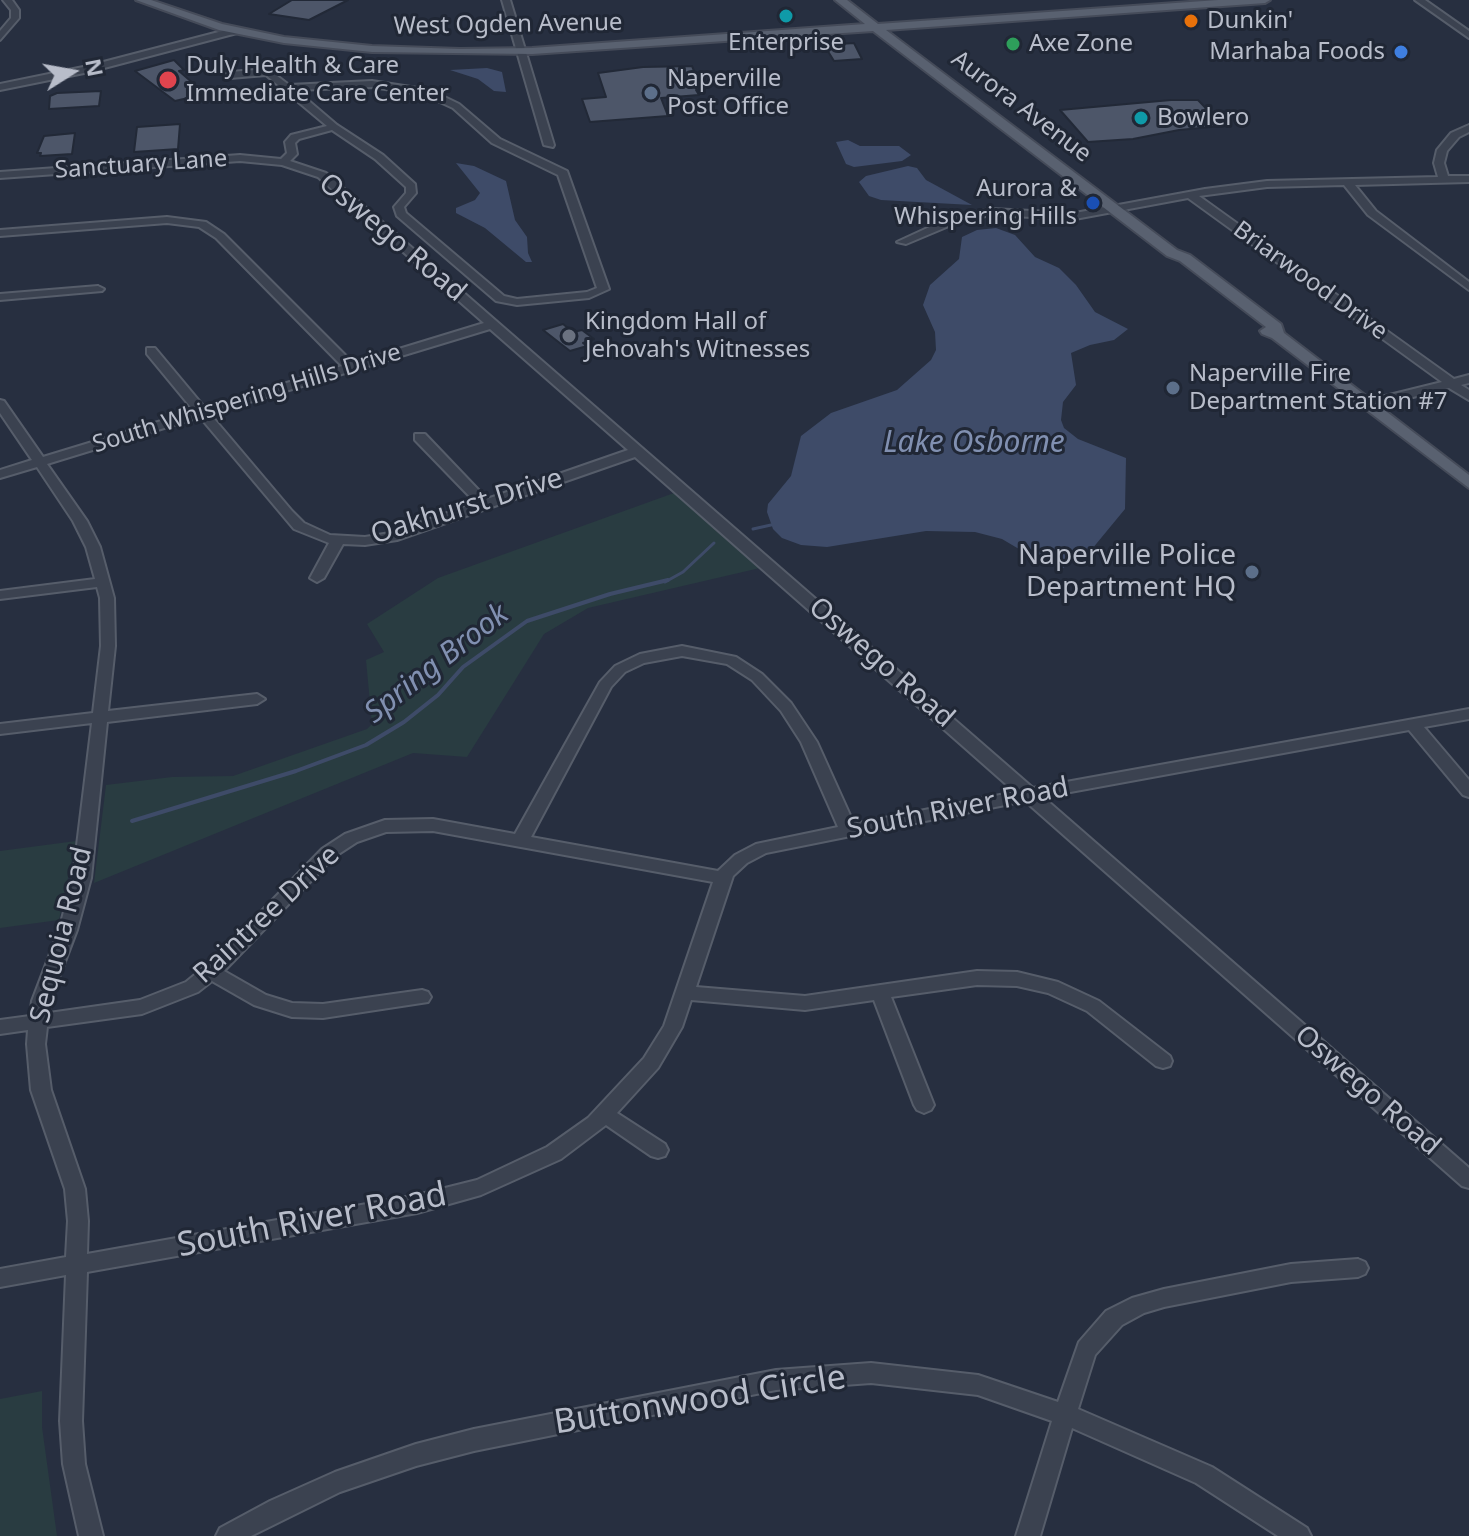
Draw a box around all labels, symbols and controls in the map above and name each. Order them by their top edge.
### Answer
marker: Enterprise [777,7,795,25]
place label: Dunkin' [1207,7,1293,35]
street label: West Ogden Avenue [393,9,623,41]
marker: Dunkin' [1182,12,1200,30]
place label: Enterprise [728,29,844,57]
place label: Axe Zone [1029,30,1133,58]
north arrow [32,32,112,112]
marker: Axe Zone [1004,35,1022,53]
place label: Marhaba Foods [1209,38,1385,66]
marker: Marhaba Foods [1392,43,1410,61]
street label: Aurora Avenue [945,45,1097,169]
place label: Duly Health & Care Immediate Care Center [186,52,449,108]
text: N [79,56,112,79]
place label: Naperville Post Office [667,65,789,121]
marker: Duly Health & Care Immediate Care Center [157,69,179,91]
marker: Naperville Post Office [642,84,660,102]
place label: Bowlero [1157,104,1249,132]
marker: Bowlero [1132,109,1150,127]
street label: Sanctuary Lane [54,145,228,185]
street label: Oswego Road [312,167,472,309]
place label: Aurora & Whispering Hills [894,175,1077,231]
marker: Aurora & Whispering Hills [1084,194,1102,212]
street label: Briarwood Drive [1227,215,1393,347]
place label: Kingdom Hall of Jehovah's Witnesses [585,308,810,364]
marker: Kingdom Hall of Jehovah's Witnesses [560,327,578,345]
street label: South Whispering Hills Drive [89,338,405,460]
place label: Naperville Fire Department Station #7 [1189,360,1448,416]
marker: Naperville Fire Department Station #7 [1164,379,1182,397]
water label: Lake Osborne [883,425,1065,461]
street label: Oakhurst Drive [367,462,567,552]
place label: Naperville Police Department HQ [1018,539,1236,605]
marker: Naperville Police Department HQ [1243,563,1261,581]
street label: Oswego Road [801,591,961,735]
water label: Spring Brook [358,597,516,731]
street label: South River Road [844,771,1072,847]
street label: Raintree Drive [187,839,347,991]
street label: Sequoia Road [24,844,100,1026]
street label: Oswego Road [1287,1019,1447,1163]
street label: South River Road [174,1175,450,1267]
street label: Buttonwood Circle [551,1358,849,1444]

